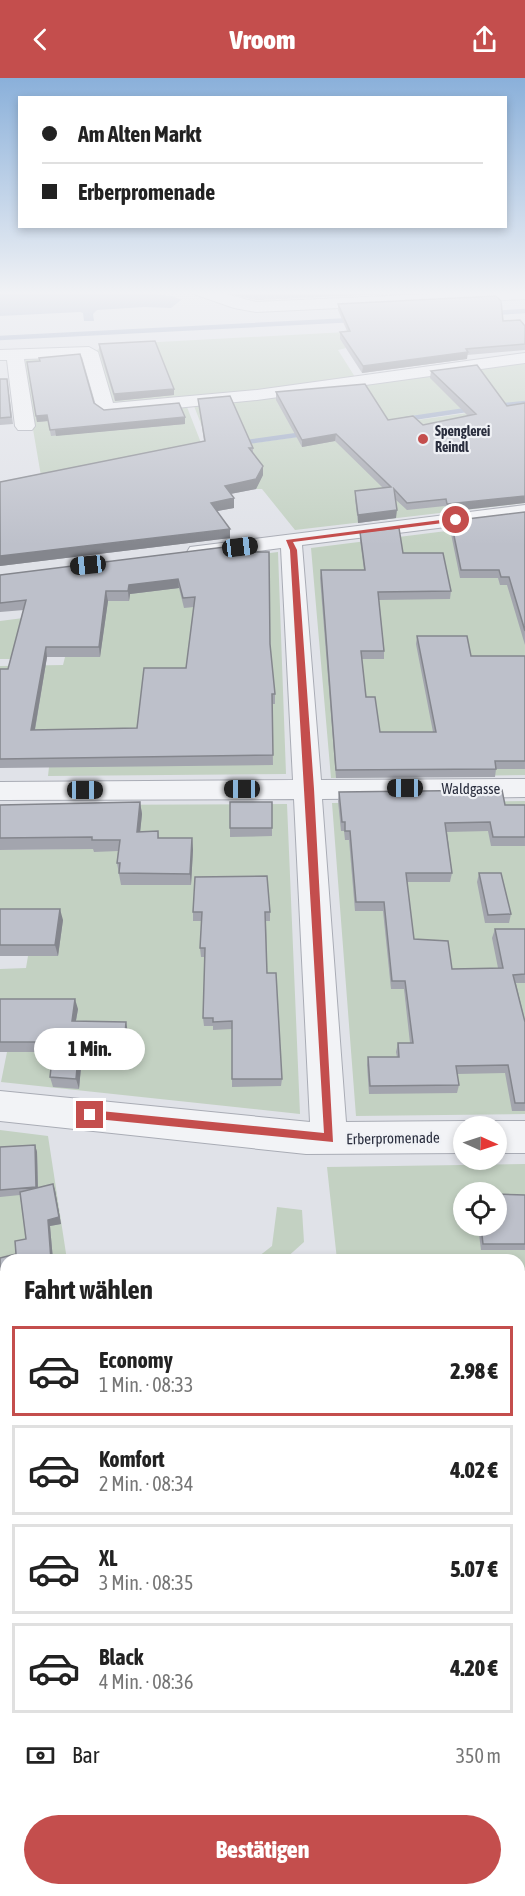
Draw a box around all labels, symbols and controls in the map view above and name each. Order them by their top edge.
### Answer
icon: back [24,23,57,56]
icon: share [468,23,501,56]
text: Vroom [229,24,296,55]
text: Am Alten Markt [78,121,202,147]
text: Erberpromenade [78,179,215,205]
place label: Spenglerei Reindl [435,423,490,455]
marker: Spenglerei Reindl [416,432,430,446]
route start [442,506,469,533]
car [221,536,259,558]
car [69,554,107,576]
car [387,779,423,797]
car [224,780,260,798]
street label: Waldgasse [442,780,501,797]
car [67,781,103,799]
callout: 1 Min. [34,1028,146,1070]
text: 1 Min. [68,1037,111,1060]
route end [76,1101,103,1128]
north arrow [453,1116,507,1170]
map controls [453,1116,507,1236]
street label: Erberpromenade [346,1129,440,1147]
button: locate [453,1182,507,1236]
text: Fahrt wählen [24,1274,153,1305]
icon: car [27,1344,81,1398]
text: Economy [99,1347,173,1373]
text: 2.98 € [450,1358,498,1384]
text: 1 Min. · 08:33 [99,1373,193,1396]
icon: car [27,1443,81,1497]
text: Komfort [99,1446,165,1472]
text: 4.02 € [450,1457,498,1483]
text: 2 Min. · 08:34 [99,1472,193,1495]
icon: car [27,1542,81,1596]
text: XL [99,1545,117,1571]
text: 5.07 € [450,1556,498,1582]
text: 3 Min. · 08:35 [99,1571,193,1594]
icon: car [27,1641,81,1695]
text: Black [99,1644,143,1670]
text: 4.20 € [450,1655,498,1681]
text: 4 Min. · 08:36 [99,1670,193,1693]
icon: cash [24,1739,57,1772]
text: Bar [72,1742,99,1768]
text: 350 m [456,1744,501,1767]
button: Bestätigen [24,1815,501,1884]

